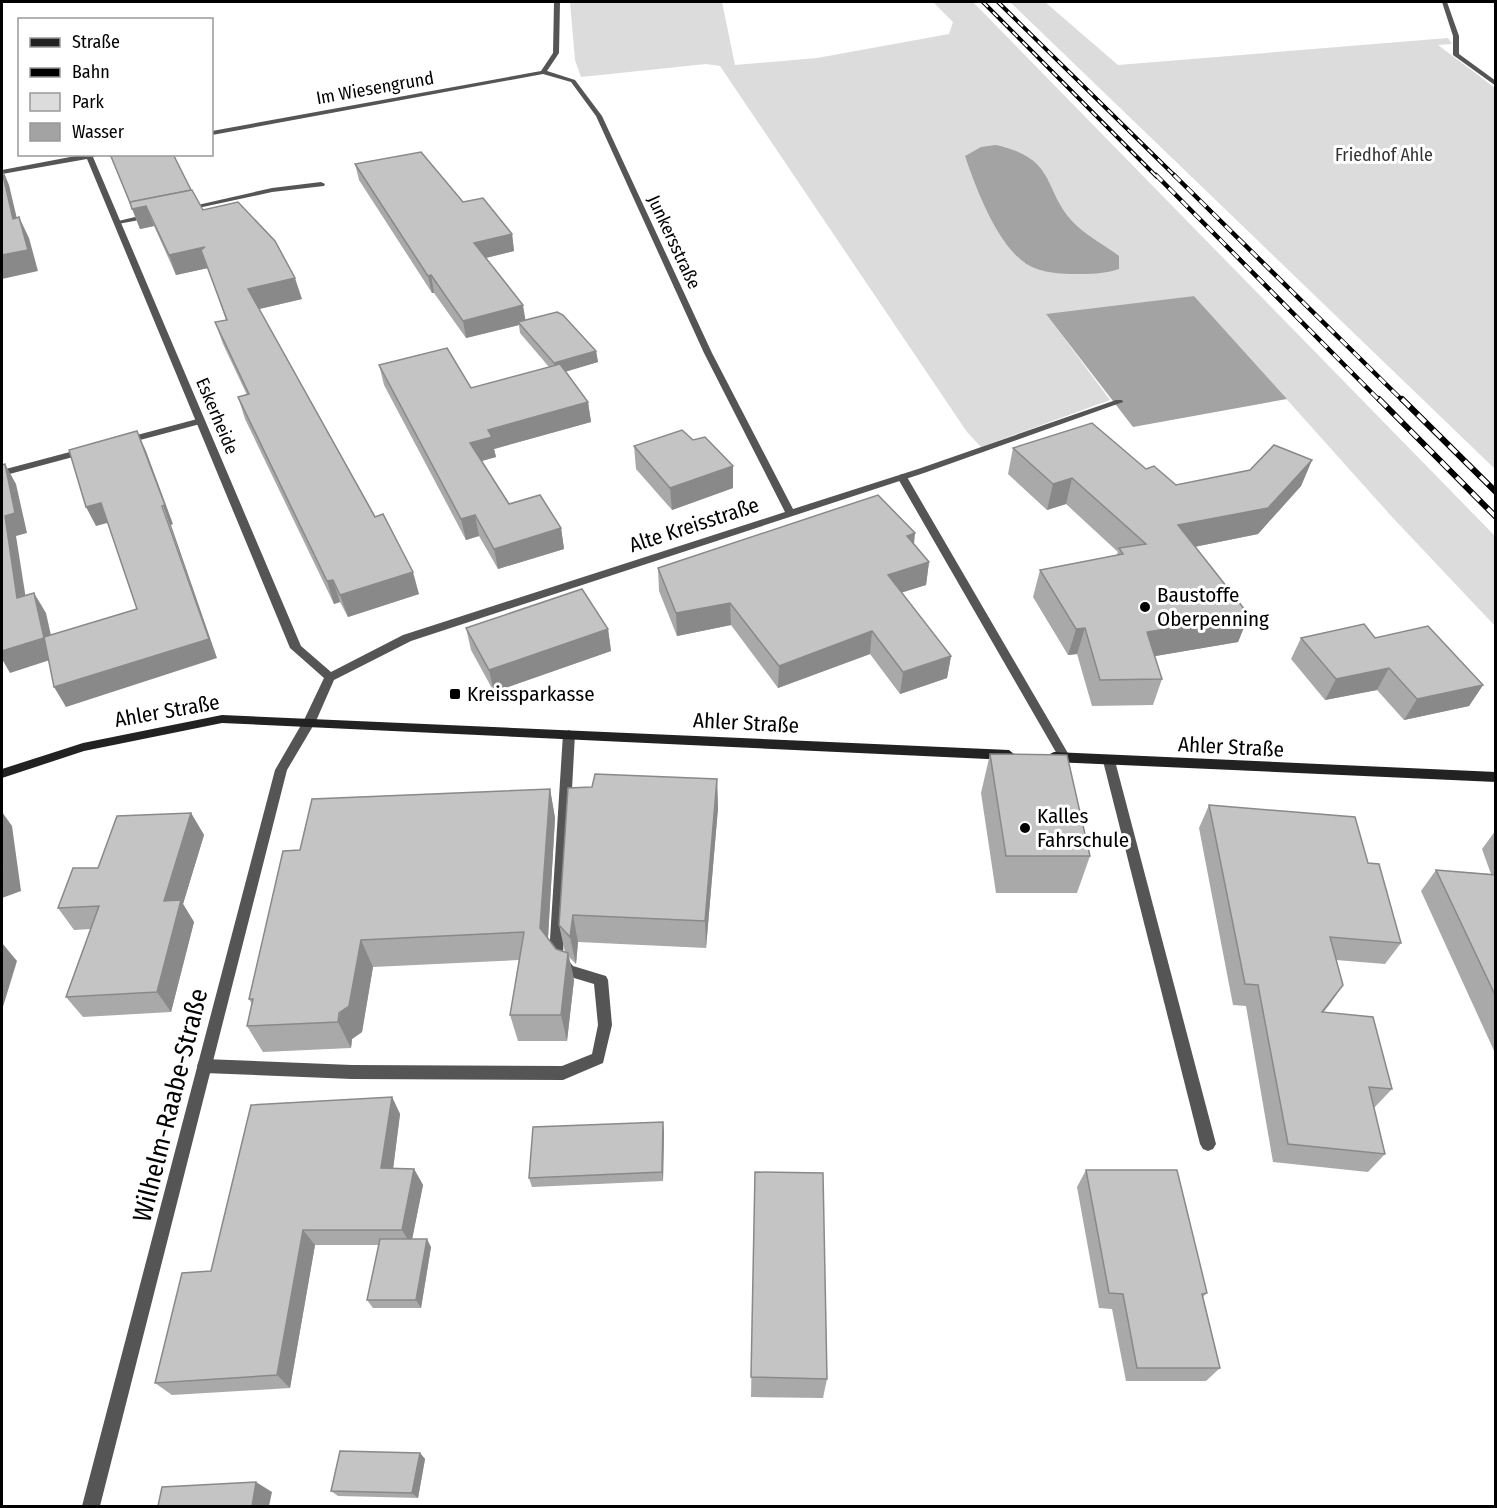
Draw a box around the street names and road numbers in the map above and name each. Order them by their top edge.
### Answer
street label: Im Wiesengrund [314,67,436,109]
street label: Junkersstraße [643,192,705,293]
street label: Eskerheide [191,374,243,458]
street label: Alte Kreisstraße [626,492,762,558]
street label: Ahler Straße [113,689,221,733]
street label: Ahler Straße [692,707,800,739]
street label: Ahler Straße [1177,731,1285,763]
street label: Wilhelm-Raabe-Straße [126,985,215,1225]

